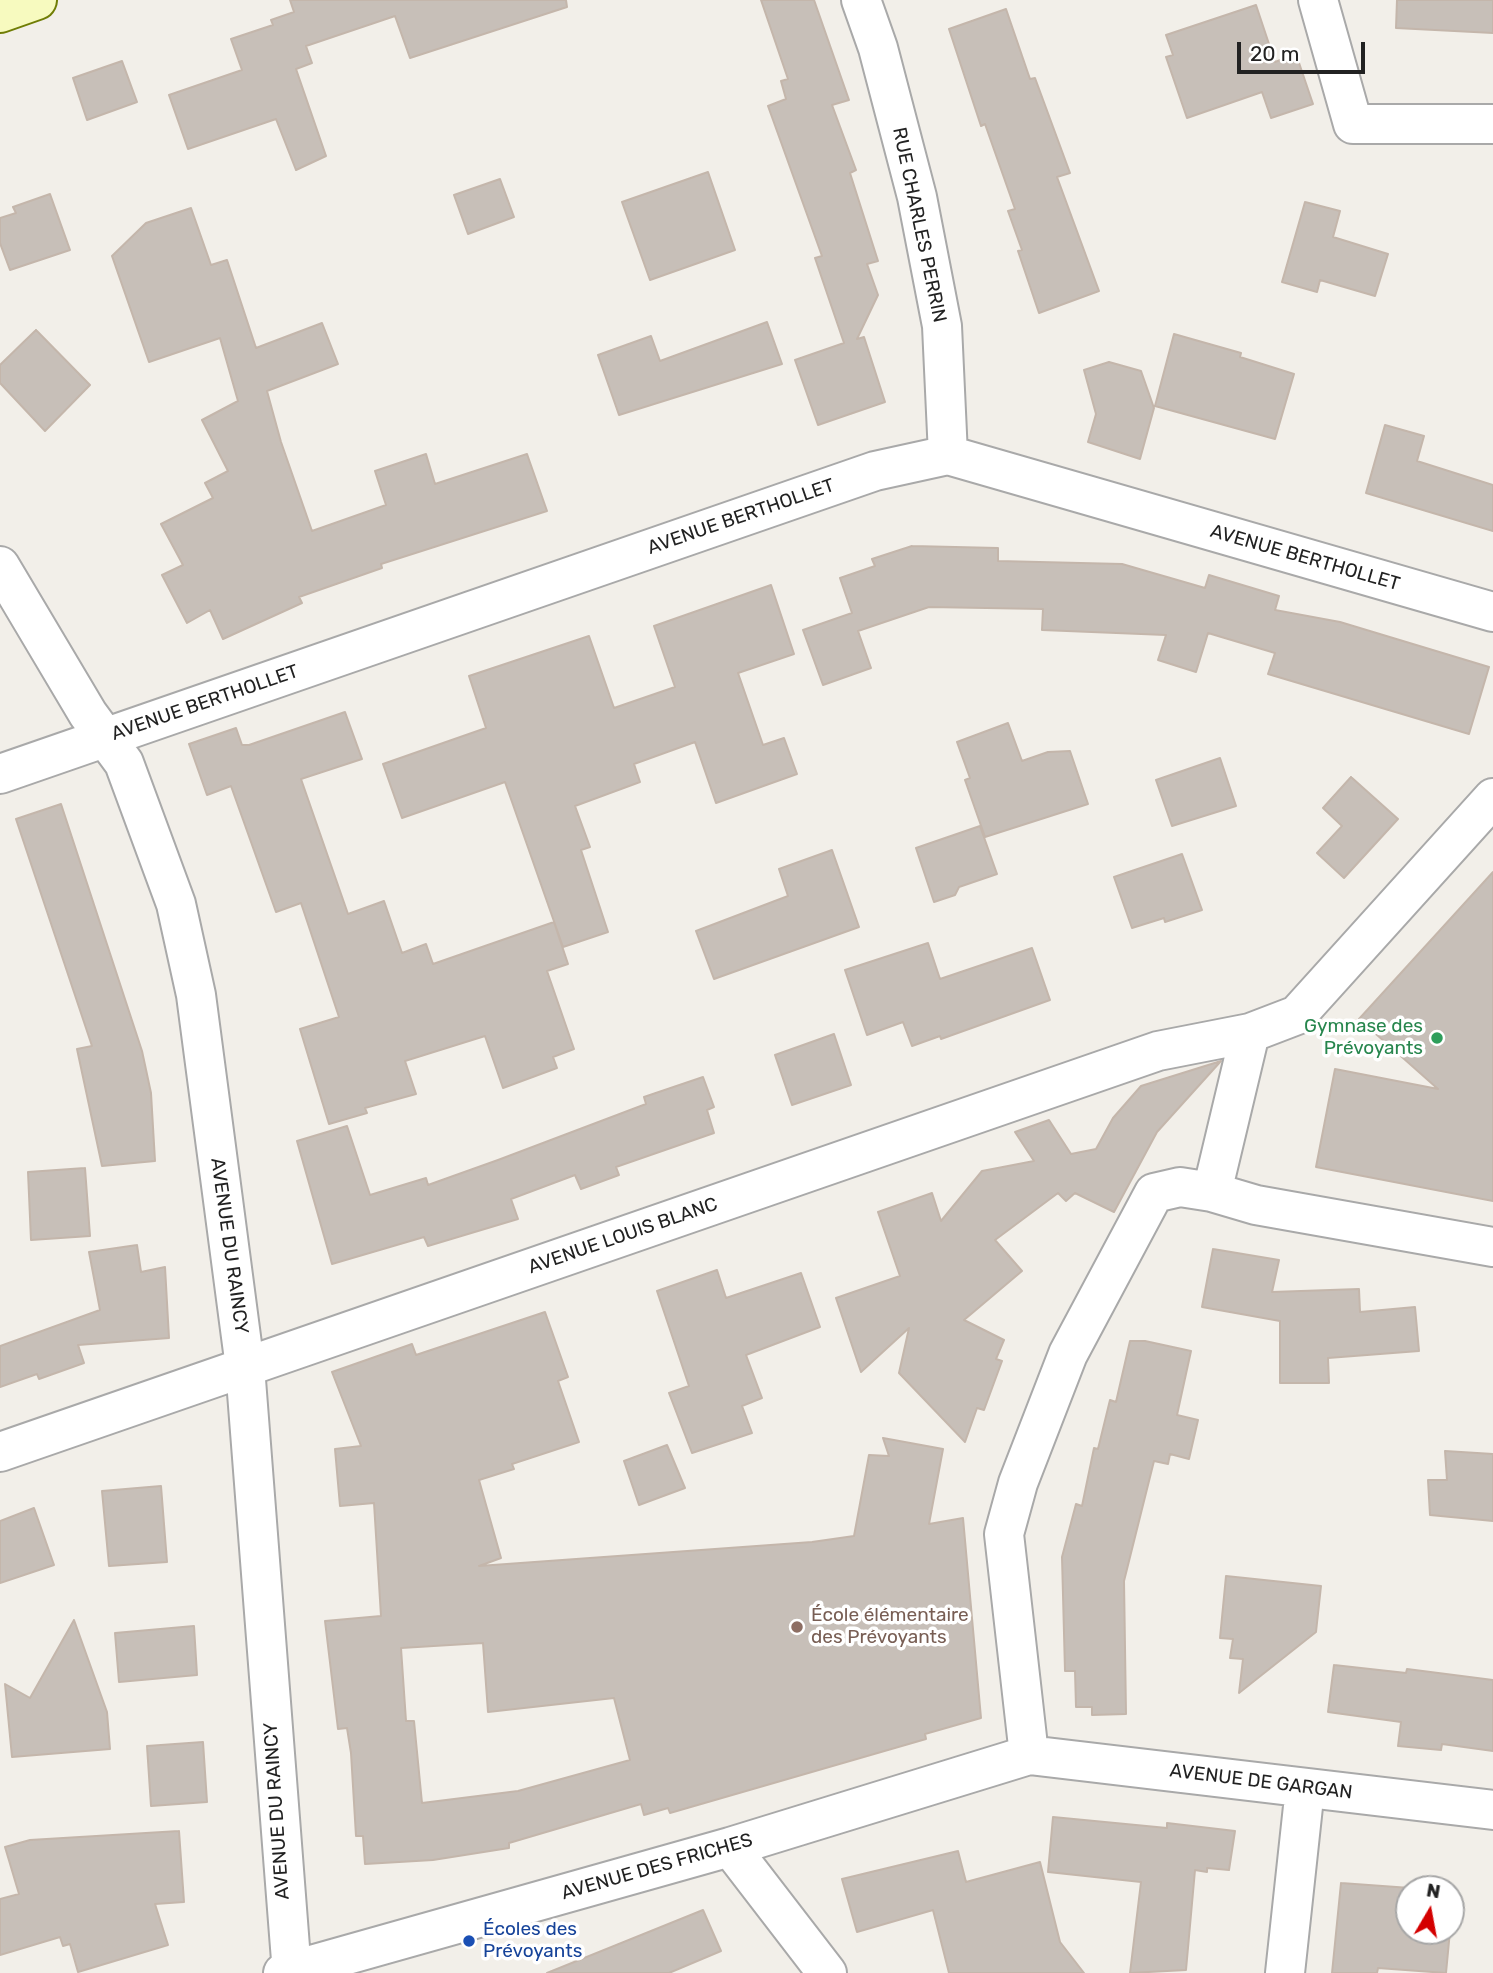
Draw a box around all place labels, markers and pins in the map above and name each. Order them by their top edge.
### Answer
place label: Gymnase des Prévoyants [1304,1016,1423,1060]
marker: Gymnase des Prévoyants [1429,1030,1445,1046]
place label: École élémentaire des Prévoyants [811,1605,969,1649]
marker: École élémentaire des Prévoyants [789,1619,805,1635]
place label: Écoles des Prévoyants [483,1919,582,1963]
marker: Écoles des Prévoyants [461,1933,477,1949]

